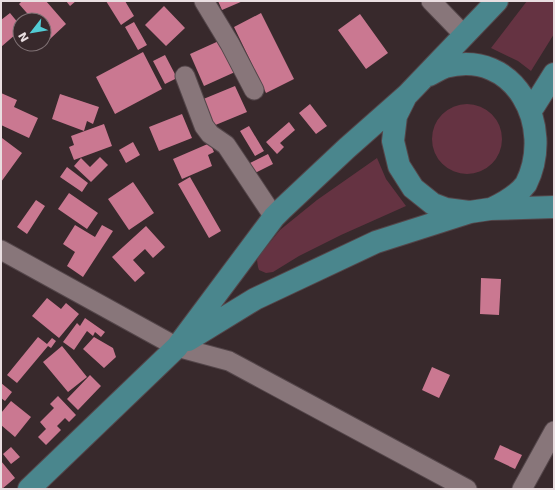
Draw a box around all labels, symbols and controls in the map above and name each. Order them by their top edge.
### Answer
north arrow [12,12,52,52]
text: N [16,30,32,44]

